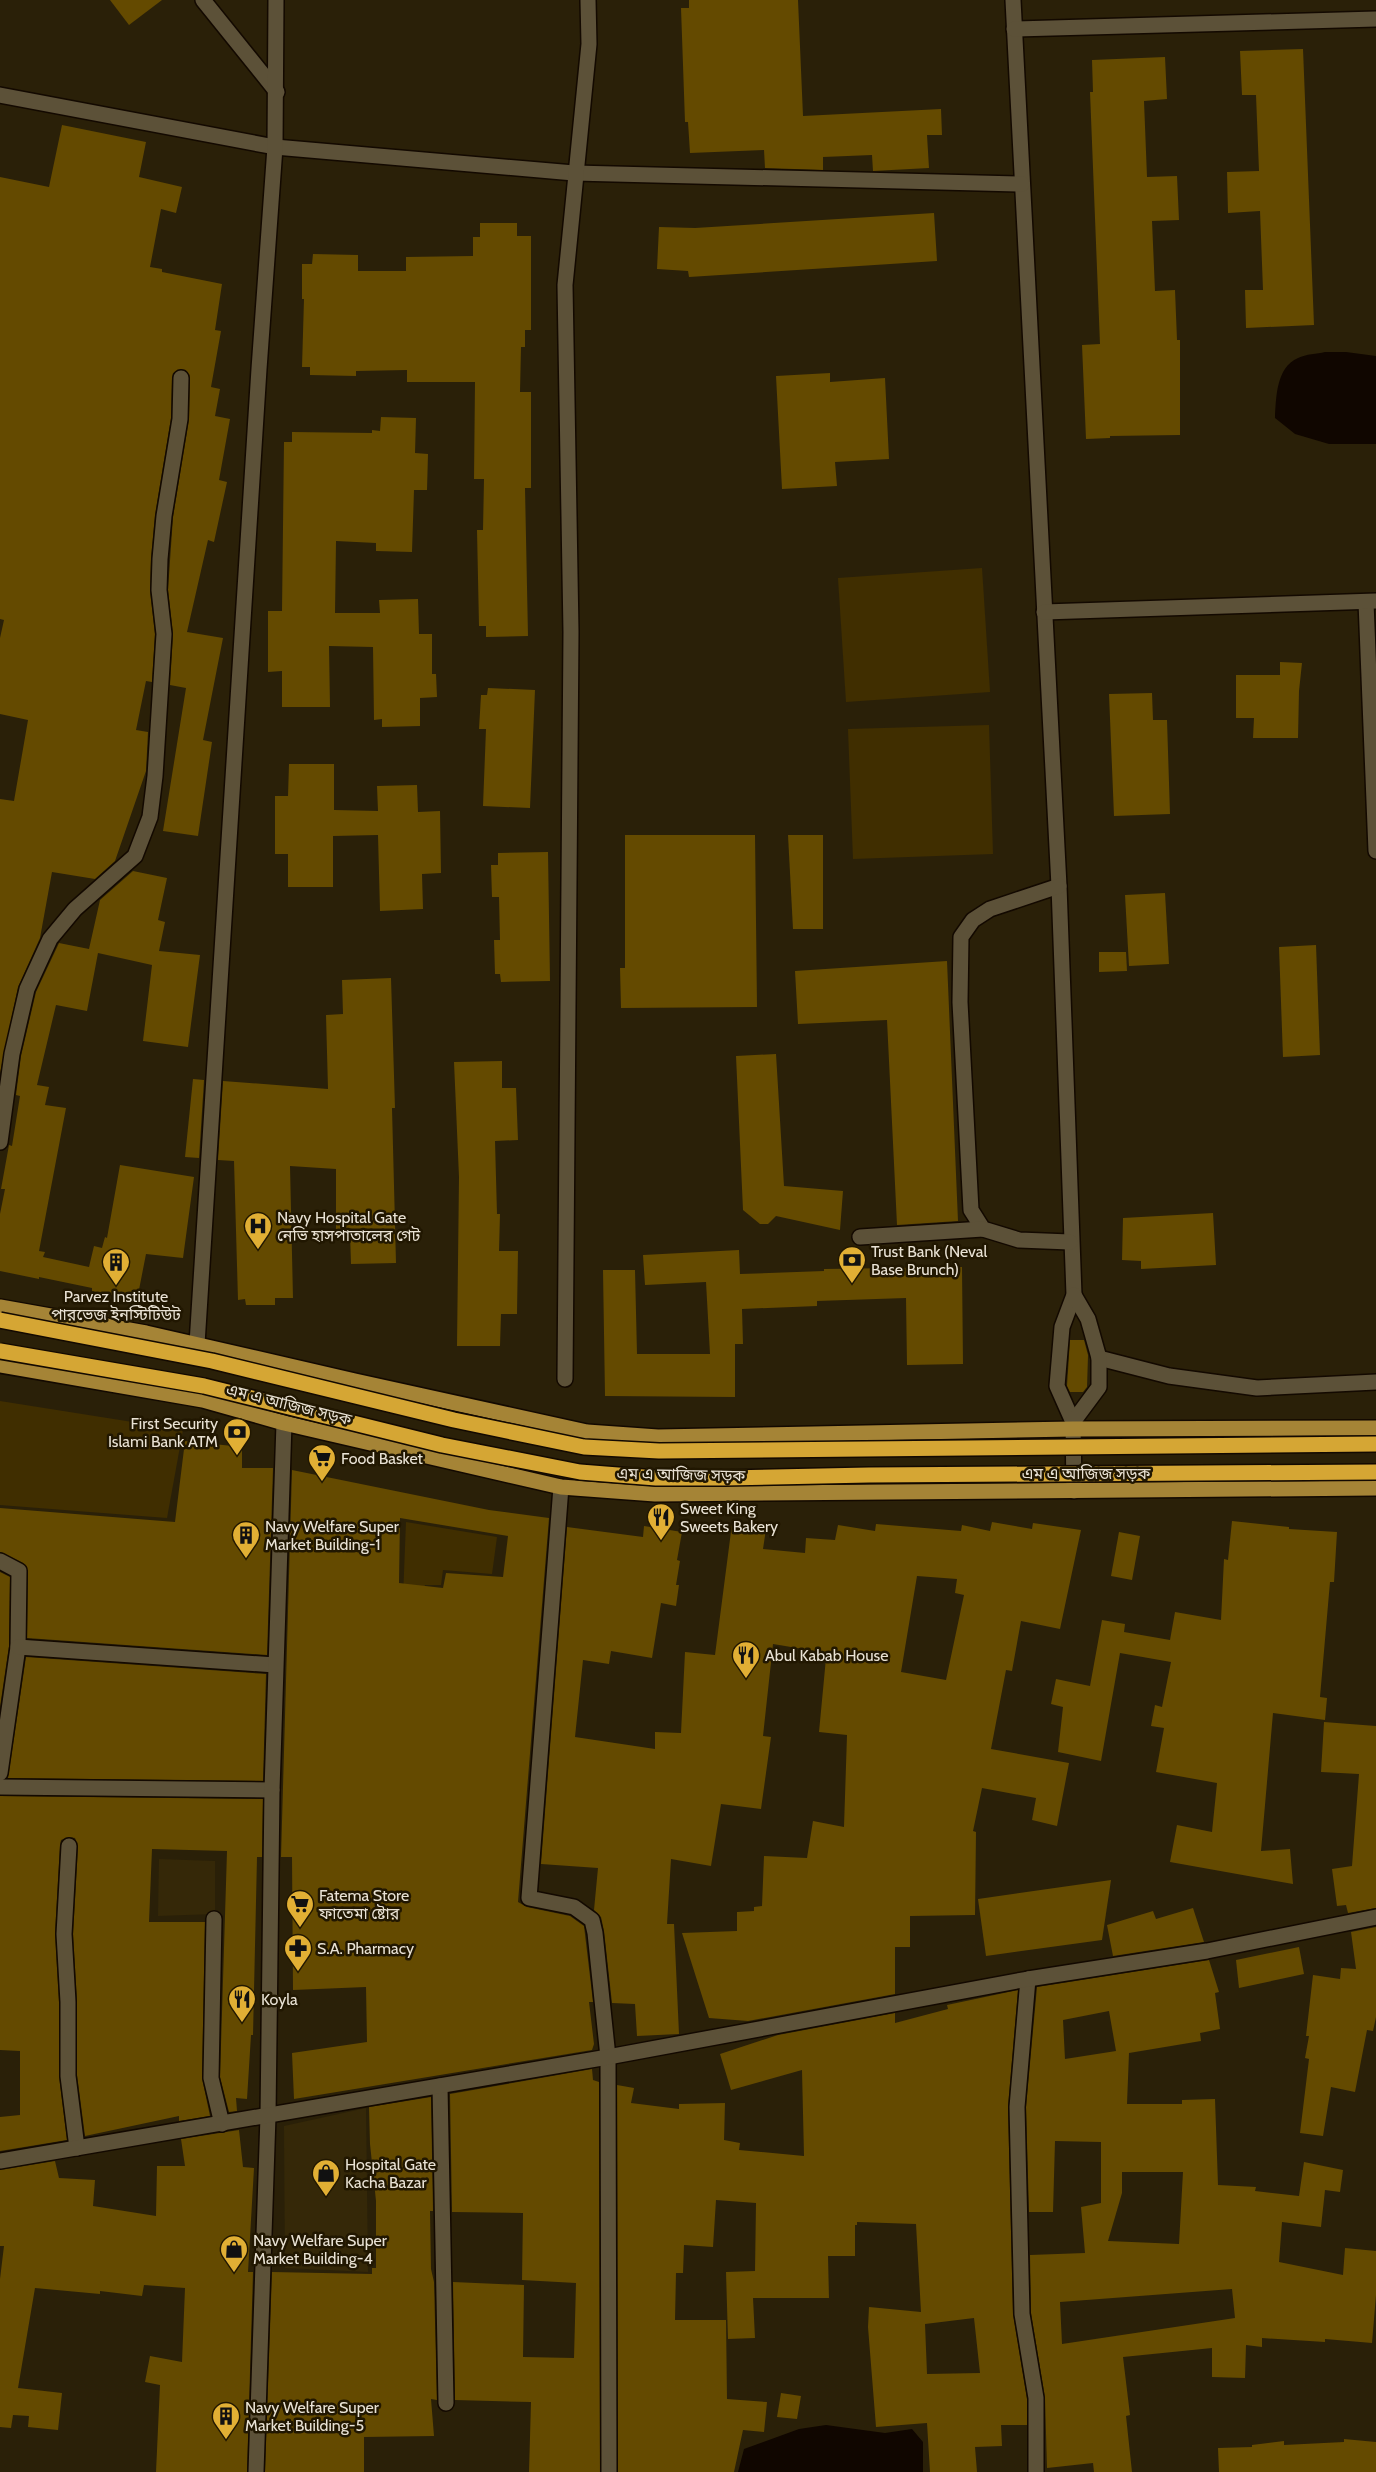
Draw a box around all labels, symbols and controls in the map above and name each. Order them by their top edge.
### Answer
place label: Navy Hospital Gate নেভি হাসপাতালের গেট [277,1208,421,1245]
hospital icon: Navy Hospital Gate নেভি হাসপাতালের গেট [243,1211,273,1250]
place label: Trust Bank (Neval Base Brunch) [871,1242,988,1279]
bank icon: Trust Bank (Neval Base Brunch) [837,1245,867,1284]
building icon: Parvez Institute পারভেজ ইনস্টিটিউট [101,1247,131,1286]
place label: Parvez Institute পারভেজ ইনস্টিটিউট [51,1287,181,1324]
street label: এম এ আজিজ সড়ক [224,1380,355,1430]
place label: First Security Islami Bank ATM [108,1414,218,1451]
bank icon: First Security Islami Bank ATM [222,1417,252,1456]
supermarket icon: Food Basket [307,1443,337,1482]
place label: Food Basket [341,1449,424,1468]
street label: এম এ আজিজ সড়ক [617,1464,747,1485]
street label: এম এ আজিজ সড়ক [1022,1464,1151,1483]
place label: Sweet King Sweets Bakery [680,1499,778,1536]
restaurant icon: Sweet King Sweets Bakery [646,1502,676,1541]
place label: Navy Welfare Super Market Building-1 [265,1517,400,1554]
building icon: Navy Welfare Super Market Building-1 [231,1520,261,1559]
restaurant icon: Abul Kabab House [731,1640,761,1679]
place label: Abul Kabab House [765,1646,888,1665]
place label: Fatema Store ফাতেমা ষ্টোর [318,1886,409,1923]
supermarket icon: Fatema Store ফাতেমা ষ্টোর [285,1889,315,1928]
pharmacy icon: S.A. Pharmacy [283,1933,313,1972]
place label: S.A. Pharmacy [317,1939,414,1958]
restaurant icon: Koyla [227,1984,257,2023]
place label: Koyla [261,1990,298,2009]
place label: Hospital Gate Kacha Bazar [345,2155,436,2192]
shop icon: Hospital Gate Kacha Bazar [311,2158,341,2197]
place label: Navy Welfare Super Market Building-4 [253,2231,388,2268]
shop icon: Navy Welfare Super Market Building-4 [219,2234,249,2273]
place label: Navy Welfare Super Market Building-5 [245,2398,380,2435]
building icon: Navy Welfare Super Market Building-5 [211,2401,241,2440]

